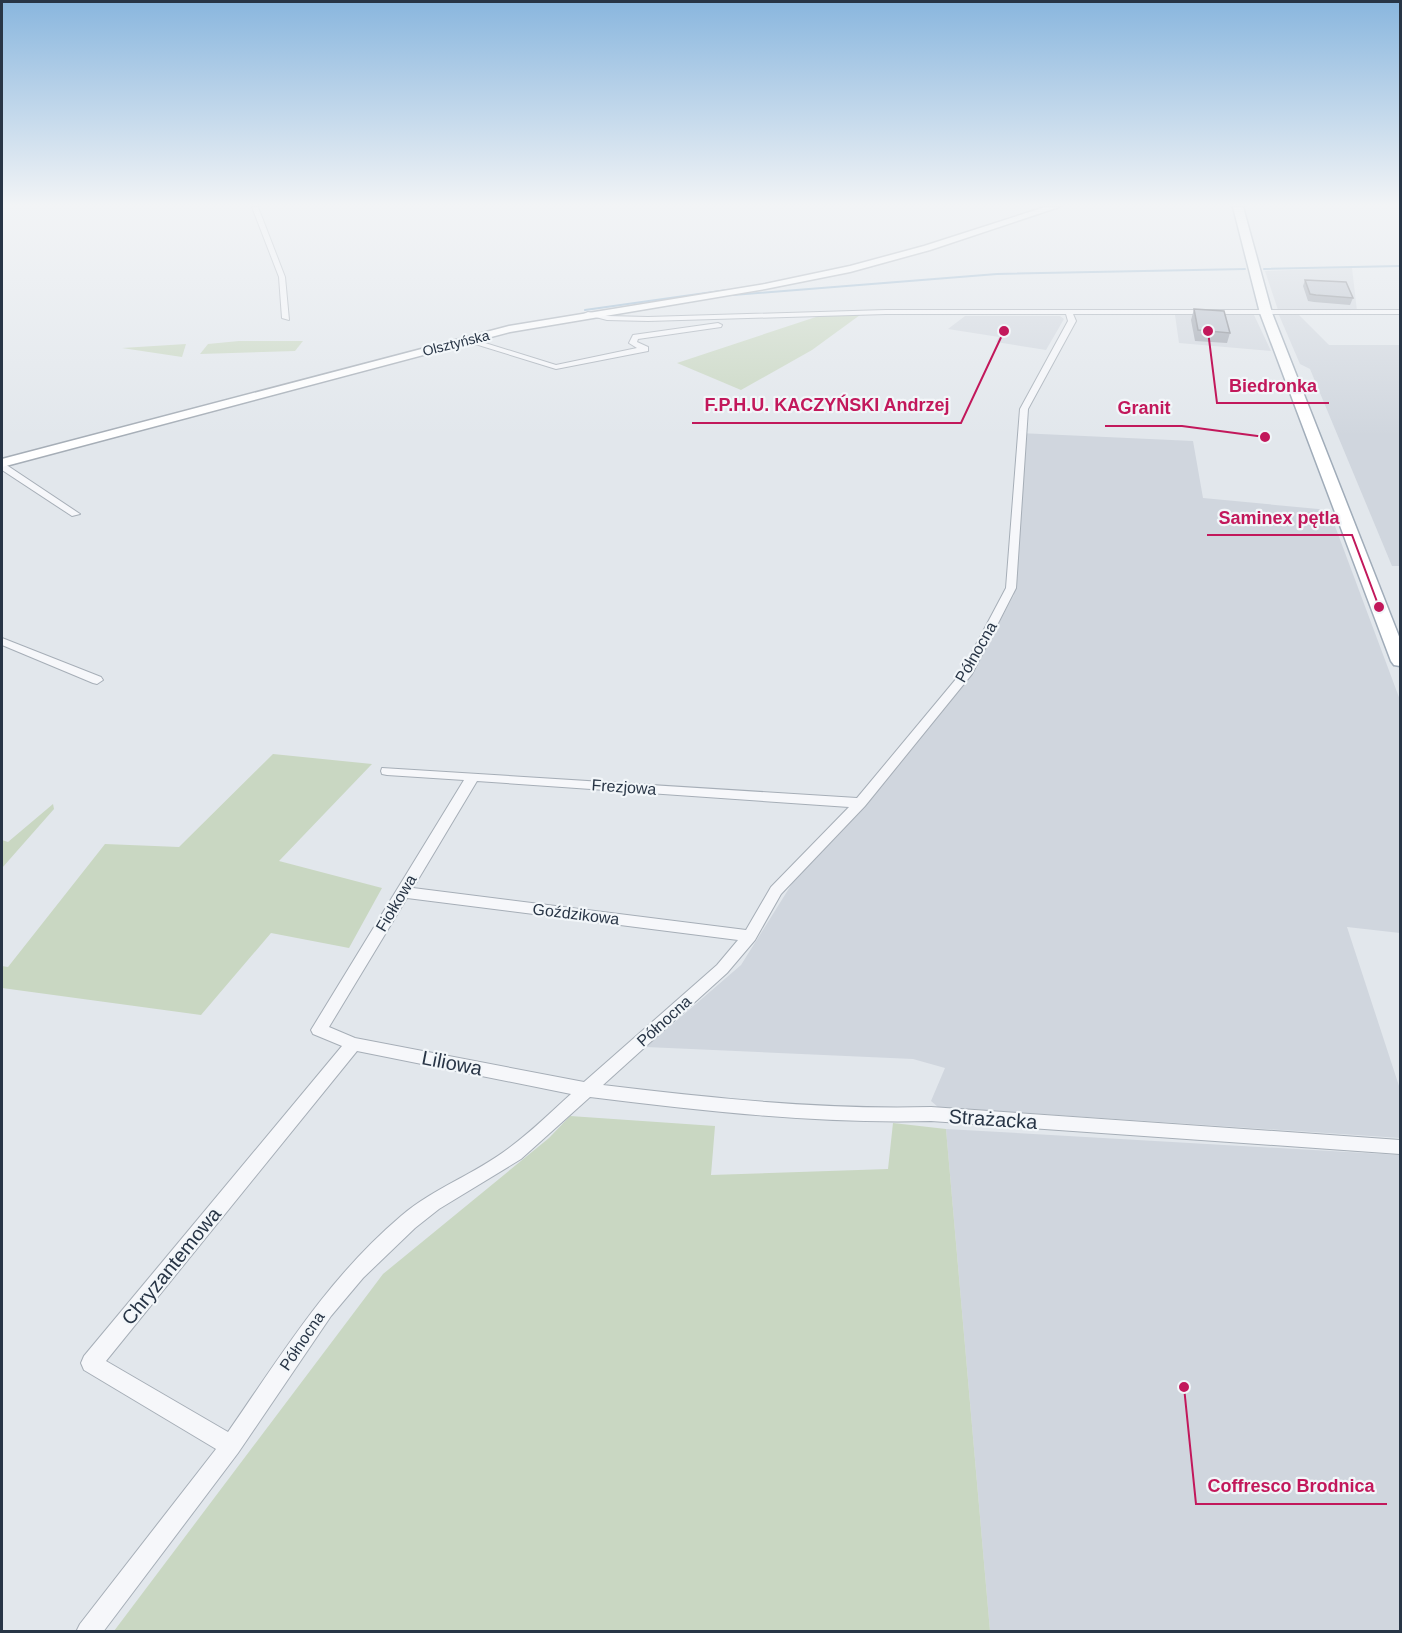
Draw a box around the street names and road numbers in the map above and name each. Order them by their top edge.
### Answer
street label: Olsztyńska [421,327,491,359]
street label: Północna [952,619,1000,685]
street label: Frezjowa [591,776,657,798]
street label: Fiołkowa [372,871,420,934]
street label: Goździkowa [532,900,620,928]
street label: Północna [634,992,695,1050]
street label: Liliowa [420,1046,485,1080]
street label: Strażacka [948,1105,1039,1133]
street label: Chryzantemowa [117,1202,226,1329]
street label: Północna [276,1309,328,1373]

